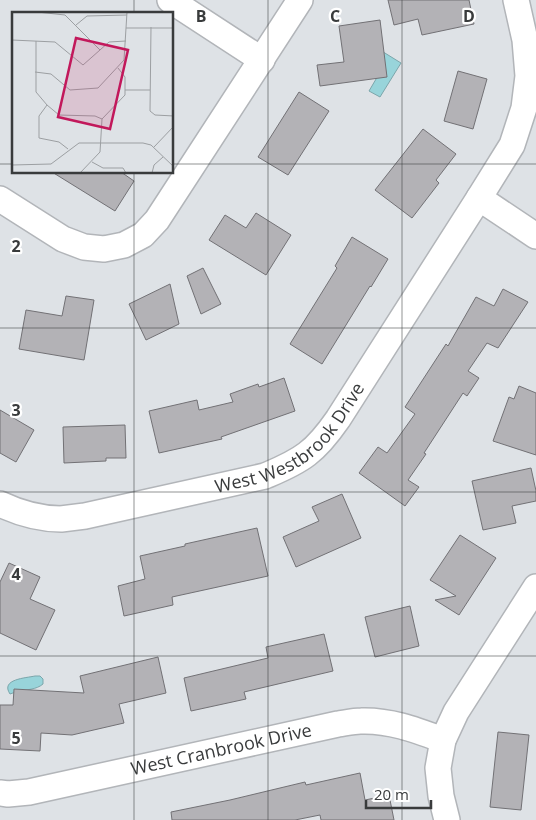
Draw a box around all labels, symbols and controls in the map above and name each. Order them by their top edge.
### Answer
text: B [196,5,206,27]
text: C [330,5,340,27]
text: D [463,5,475,27]
inset map [12,12,174,174]
text: 2 [11,235,21,257]
street label: West Westbrook Drive [212,378,369,498]
text: 3 [11,399,21,421]
text: 4 [11,563,21,585]
street label: West Cranbrook Drive [128,717,314,780]
text: 5 [11,727,21,749]
scale bar [366,778,431,810]
text: 20 m [374,784,409,804]

